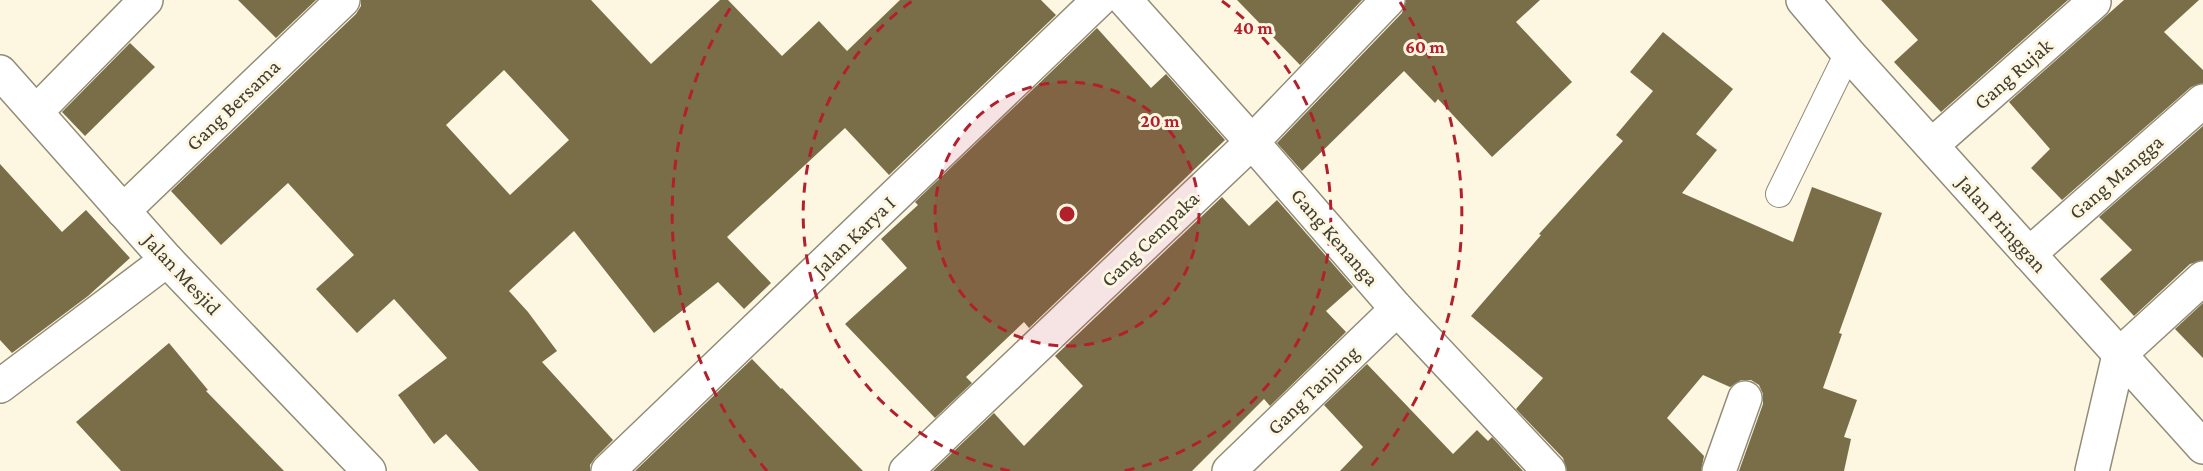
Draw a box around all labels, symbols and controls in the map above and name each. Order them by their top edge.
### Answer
text: 40 m [1233,18,1273,38]
street label: Gang Rujak [1969,34,2057,114]
text: 60 m [1405,37,1445,57]
street label: Gang Bersama [181,54,285,156]
text: 20 m [1141,111,1180,131]
street label: Gang Mangga [2064,129,2168,224]
street label: Jalan Pringgan [1951,169,2052,278]
street label: Gang Kenanga [1286,183,1384,291]
street label: Gang Cempaka [1096,186,1204,292]
street label: Jalan Karya I [806,191,900,283]
centre of rings [1057,204,1077,224]
street label: Jalan Mesjid [137,227,226,320]
street label: Gang Tanjung [1262,340,1364,440]

